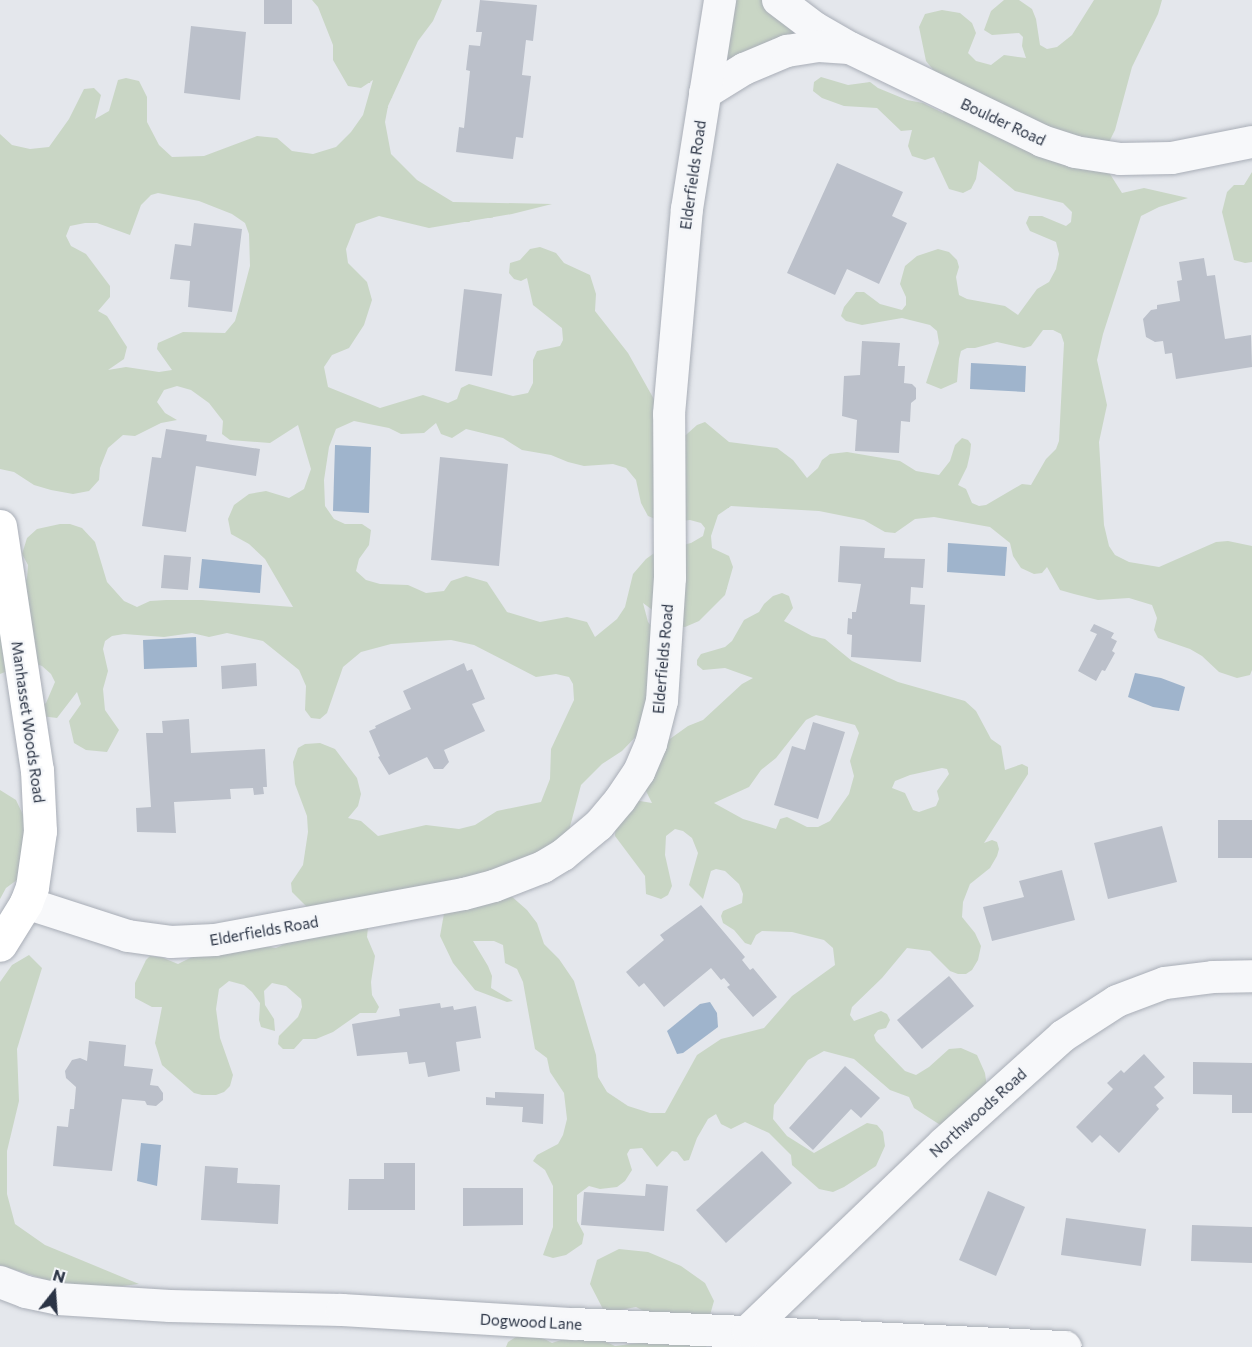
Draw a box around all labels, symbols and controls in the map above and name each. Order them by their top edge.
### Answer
street label: Boulder Road [958,95,1048,149]
street label: Elderfields Road [676,119,710,231]
street label: Elderfields Road [649,603,677,715]
street label: Manhasset Woods Road [8,640,48,804]
street label: Elderfields Road [208,913,320,949]
street label: Northwoods Road [926,1065,1030,1161]
north arrow [24,1263,84,1323]
text: N [51,1264,68,1286]
street label: Dogwood Lane [479,1310,583,1334]

